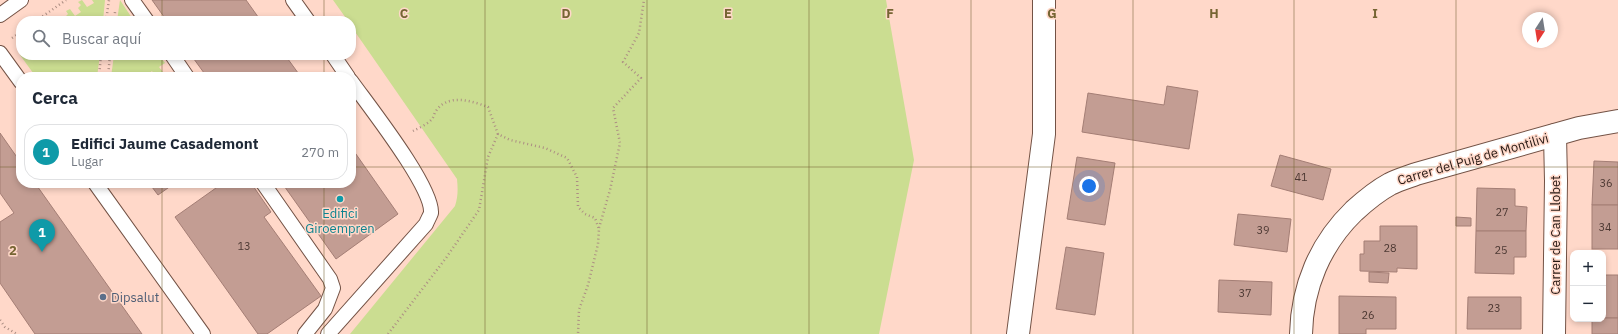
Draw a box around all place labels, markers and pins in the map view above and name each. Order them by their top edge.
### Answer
marker: Edifici Giroempren [335,194,345,204]
place label: Edifici Giroempren [305,205,375,237]
pin: 1 [29,219,55,252]
place label: Dipsalut [111,289,159,306]
marker: Dipsalut [98,292,108,302]

